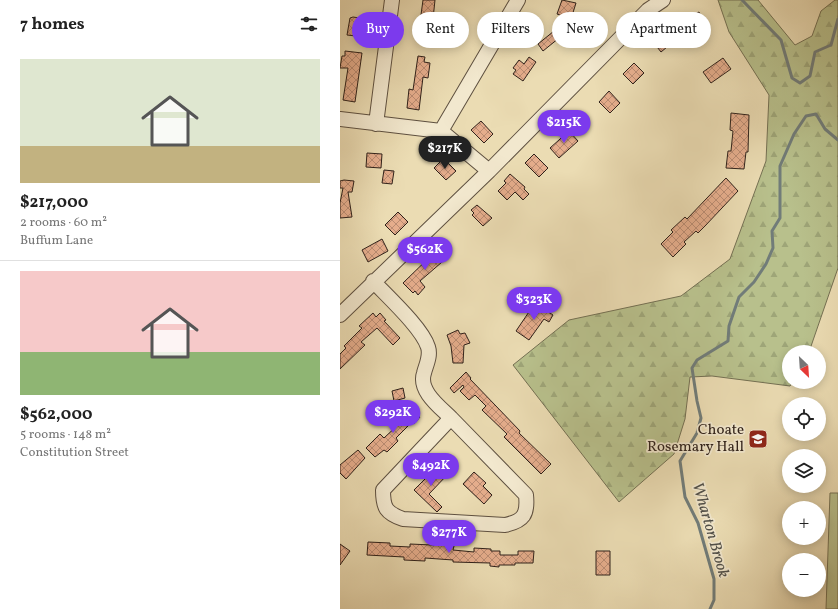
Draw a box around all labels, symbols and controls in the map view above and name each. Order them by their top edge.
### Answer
chip: Buy [352,12,404,48]
chip: Rent [412,12,469,48]
chip: Filters [477,12,544,48]
chip: New [552,12,608,48]
chip: Apartment [616,12,711,48]
text: 7 homes [20,13,85,36]
icon: filters [298,13,320,35]
icon: home [134,85,206,157]
pin: $215K [536,110,592,144]
text: $215K [547,114,581,132]
pin: $217K [417,136,473,170]
text: $217K [428,140,462,158]
text: $217,000 [20,191,88,214]
text: 2 rooms · 60 m² [20,214,107,232]
text: Buffum Lane [20,232,93,250]
pin: $562K [397,237,453,271]
text: $562K [407,241,443,259]
pin: $323K [506,287,562,321]
text: $323K [516,291,552,309]
icon: home [134,297,206,369]
north arrow [782,345,826,389]
map controls [782,345,826,597]
button: locate [782,397,826,441]
pin: $292K [365,400,421,434]
text: $562,000 [20,403,93,426]
text: $292K [374,404,412,422]
place label: Choate Rosemary Hall [647,420,744,458]
text: 5 rooms · 148 m² [20,426,111,444]
school or university icon: Choate Rosemary Hall [747,428,769,450]
text: Constitution Street [20,444,129,462]
button: layers [782,449,826,493]
pin: $492K [403,453,459,487]
text: $492K [412,457,450,475]
water label: Wharton Brook [686,480,734,581]
button: + [782,501,826,545]
pin: $277K [421,520,477,554]
text: $277K [431,524,467,542]
button: − [782,553,826,597]

